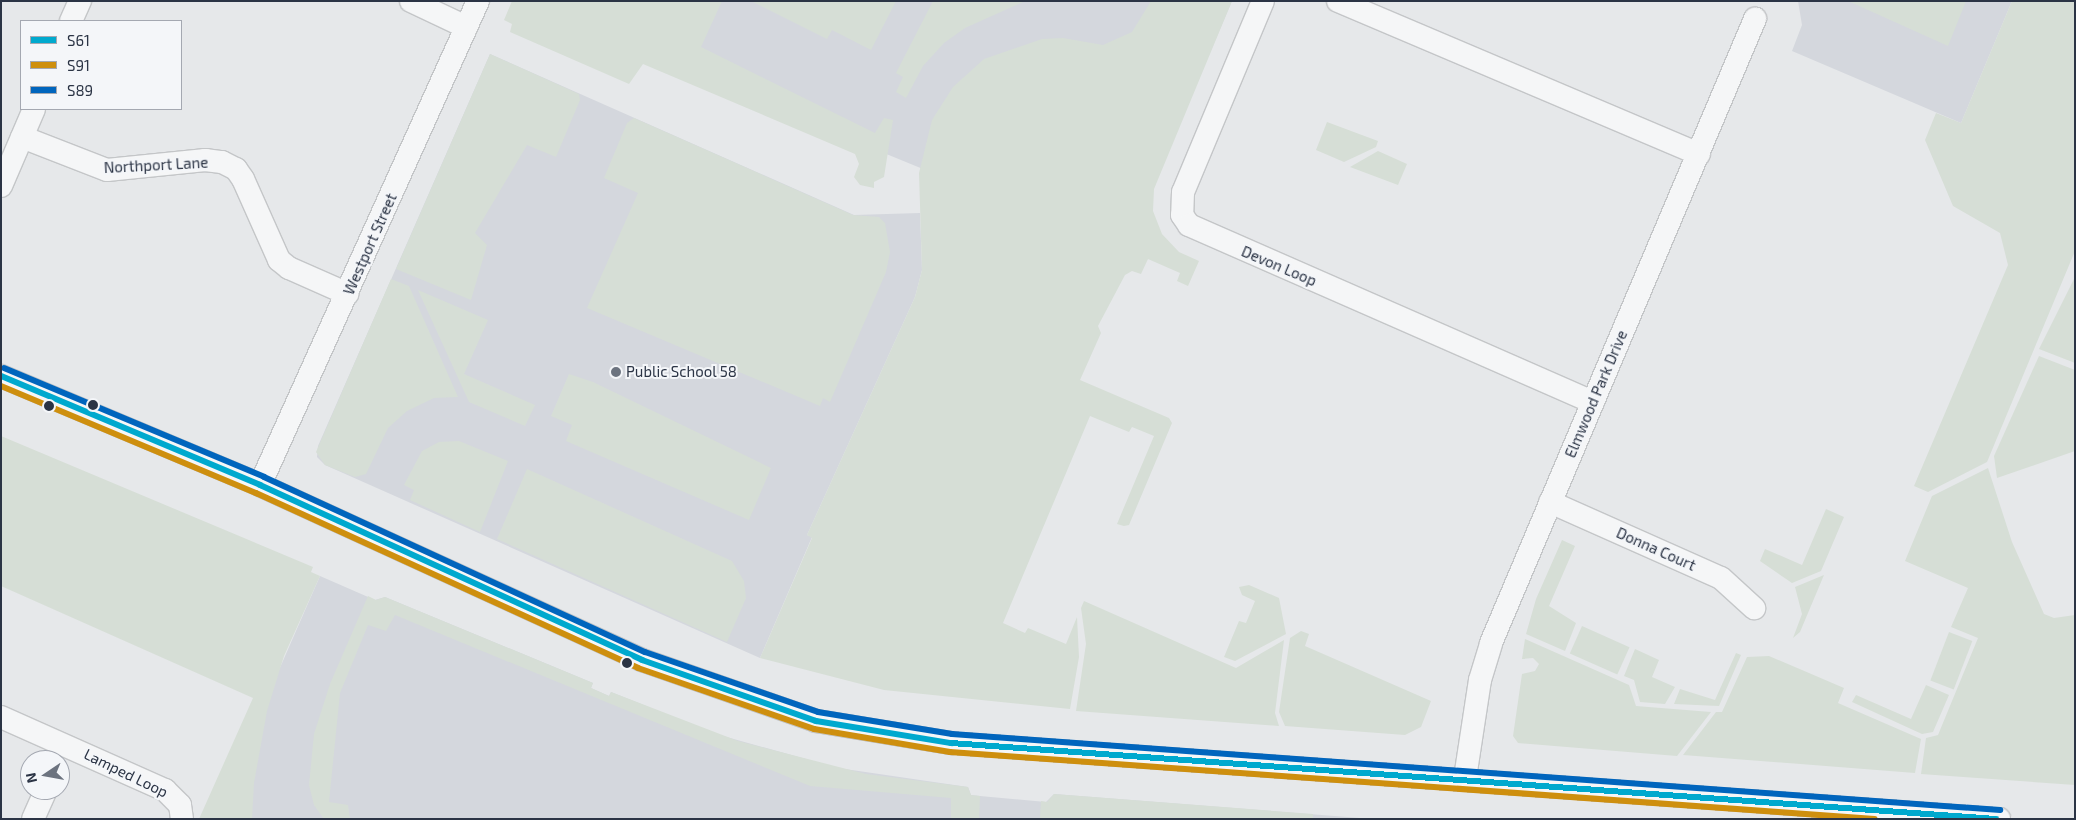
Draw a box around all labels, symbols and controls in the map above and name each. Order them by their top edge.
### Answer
legend [20,20,182,110]
text: S61 [67,31,90,49]
text: S91 [67,56,90,74]
text: S89 [67,81,93,99]
street label: Northport Lane [103,153,209,177]
street label: Westport Street [340,190,400,298]
street label: Devon Loop [1239,242,1319,290]
street label: Elmwood Park Drive [1561,327,1631,461]
place label: Public School 58 [626,363,737,381]
marker: Public School 58 [610,366,622,378]
unlabelled marker [88,400,98,410]
unlabelled marker [44,401,54,411]
street label: Donna Court [1614,524,1698,574]
unlabelled marker [622,658,632,668]
street label: Lamped Loop [81,745,171,801]
north arrow [20,750,70,800]
text: N [21,771,40,785]

